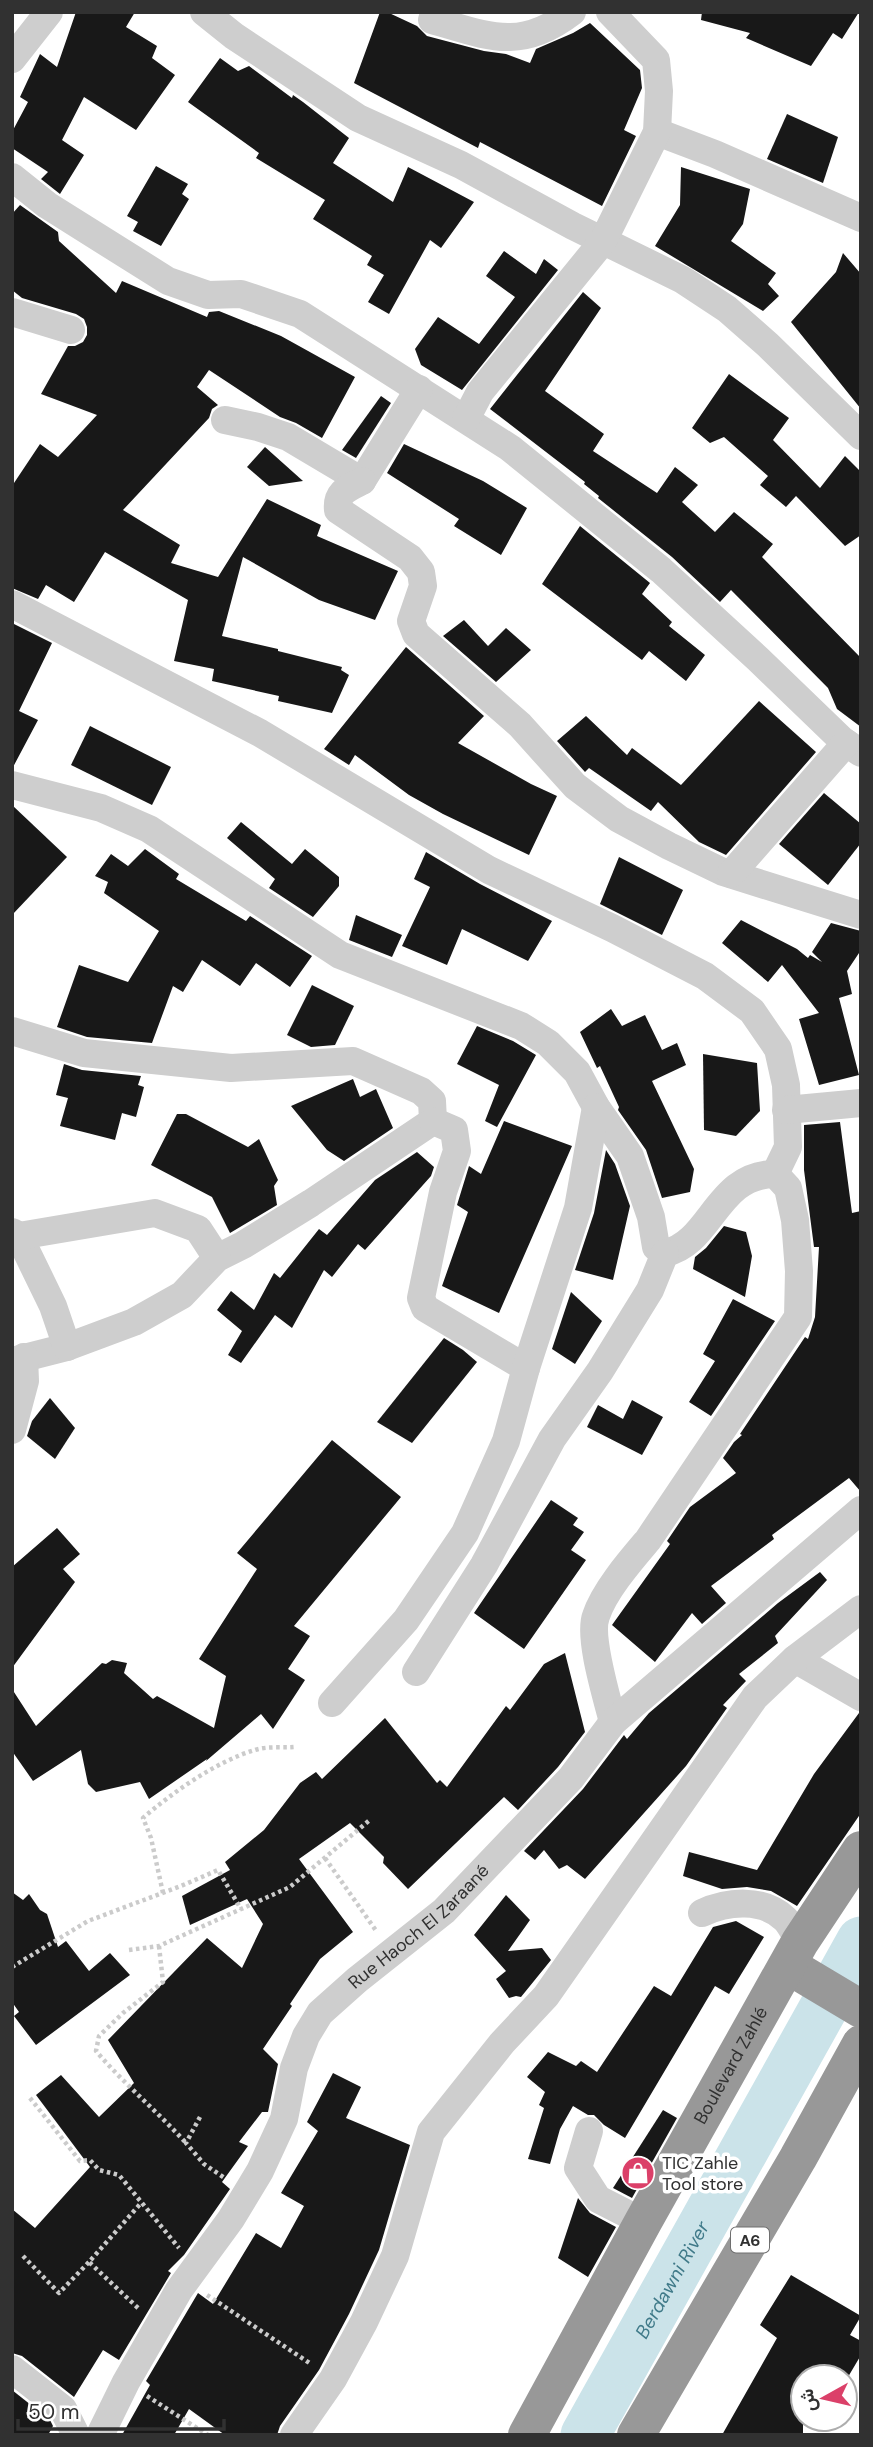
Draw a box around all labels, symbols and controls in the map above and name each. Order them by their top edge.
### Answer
street label: Rue Haoch El Zaraané [343,1859,495,1994]
street label: Boulevard Zahlé [688,2002,773,2129]
place label: TIC Zahle Tool store [662,2151,743,2196]
shop icon: TIC Zahle Tool store [619,2154,657,2192]
water label: Berdawni River [630,2216,715,2343]
road number: A6 [731,2228,769,2252]
north arrow [789,2363,859,2433]
text: ش [794,2387,822,2413]
scale bar [18,2388,224,2432]
text: 50 m [28,2398,79,2426]

